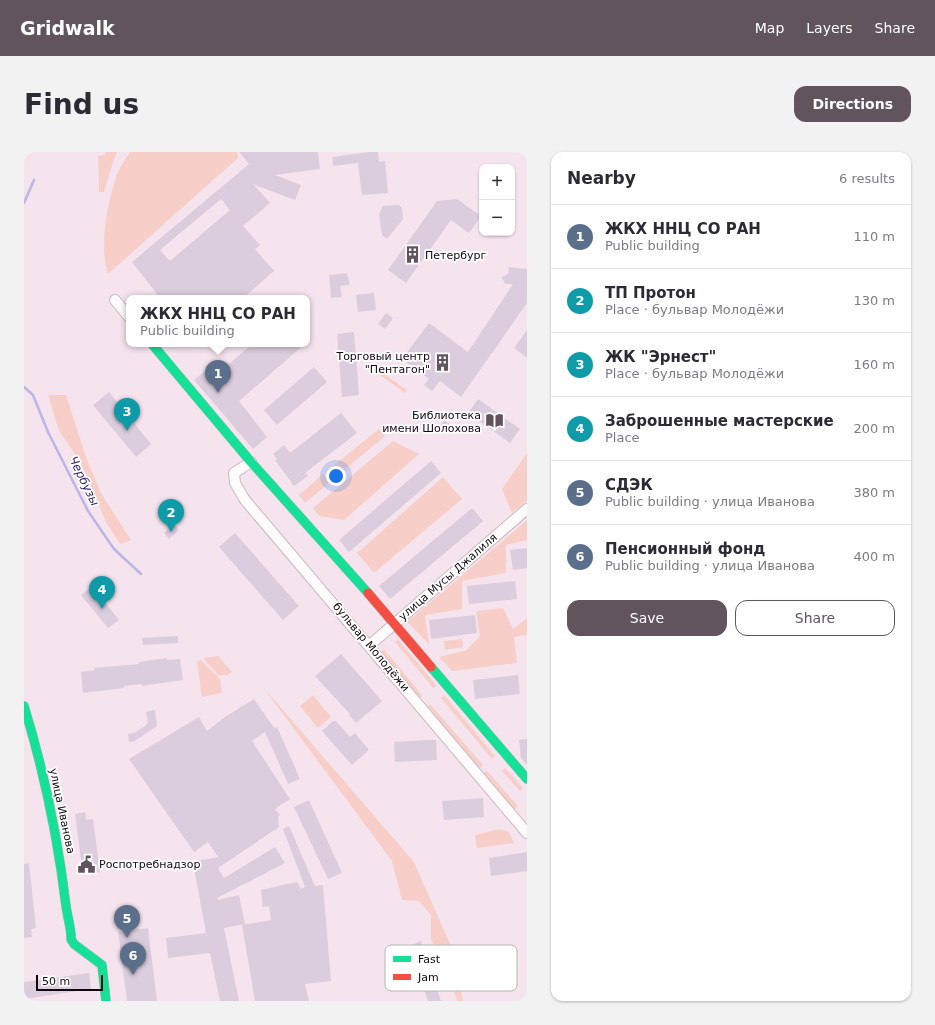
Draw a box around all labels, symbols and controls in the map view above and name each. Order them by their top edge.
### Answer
text: Gridwalk [20,17,115,39]
text: Map [755,20,784,36]
text: Layers [806,20,853,36]
text: Share [875,20,915,36]
button: Directions [794,86,911,122]
text: Find us [24,88,139,121]
map controls [479,164,515,236]
button: + [479,164,515,200]
text: Nearby [567,168,636,188]
text: 6 results [839,171,895,186]
button: − [479,200,515,236]
text: ЖКХ ННЦ СО РАН [605,220,761,238]
text: 1 [575,229,585,244]
text: 110 m [853,229,895,244]
text: Public building [605,238,700,253]
building icon: Петербург [402,245,422,265]
place label: Петербург [425,249,486,262]
text: ТП Протон [605,284,696,302]
text: 2 [575,293,585,308]
text: 130 m [853,293,895,308]
popup [126,295,310,347]
text: Place · бульвар Молодёжи [605,302,784,317]
text: ЖКХ ННЦ СО РАН [140,305,296,323]
text: Public building [140,323,235,338]
text: ЖК "Эрнест" [605,348,716,366]
place label: Торговый центр "Пентагон" [335,350,430,376]
building icon: Торговый центр "Пентагон" [433,352,453,372]
text: 3 [575,357,585,372]
text: 160 m [853,357,895,372]
pin: 1 [205,360,231,393]
text: Place · бульвар Молодёжи [605,366,784,381]
pin: 3 [114,398,140,431]
place label: Библиотека имени Шолохова [382,409,481,435]
library icon: Библиотека имени Шолохова [484,411,504,431]
text: Заброшенные мастерские [605,412,834,430]
text: 4 [575,421,585,436]
text: 200 m [853,421,895,436]
text: Place [605,430,640,445]
water label: Чербузы [66,454,102,508]
your location [326,466,346,486]
text: СДЭК [605,476,653,494]
text: 5 [575,485,585,500]
text: 380 m [853,485,895,500]
text: Public building · улица Иванова [605,494,815,509]
pin: 2 [158,499,184,532]
street label: улица Мусы Джалиля [396,531,500,623]
text: Пенсионный фонд [605,540,766,558]
text: 6 [575,549,585,564]
text: 400 m [853,549,895,564]
text: Public building · улица Иванова [605,558,815,573]
pin: 4 [89,576,115,609]
street label: бульвар Молодёжи [330,600,412,694]
button: Save [567,600,727,636]
button: Share [735,600,895,636]
street label: улица Иванова [47,767,77,855]
public building icon: Роспотребнадзор [76,854,96,874]
place label: Роспотребнадзор [99,858,200,871]
pin: 5 [114,905,140,938]
pin: 6 [120,942,146,975]
legend [385,945,517,991]
text: Fast [418,953,441,966]
text: Jam [417,971,439,984]
scale bar [36,973,103,992]
text: 50 m [42,975,70,988]

